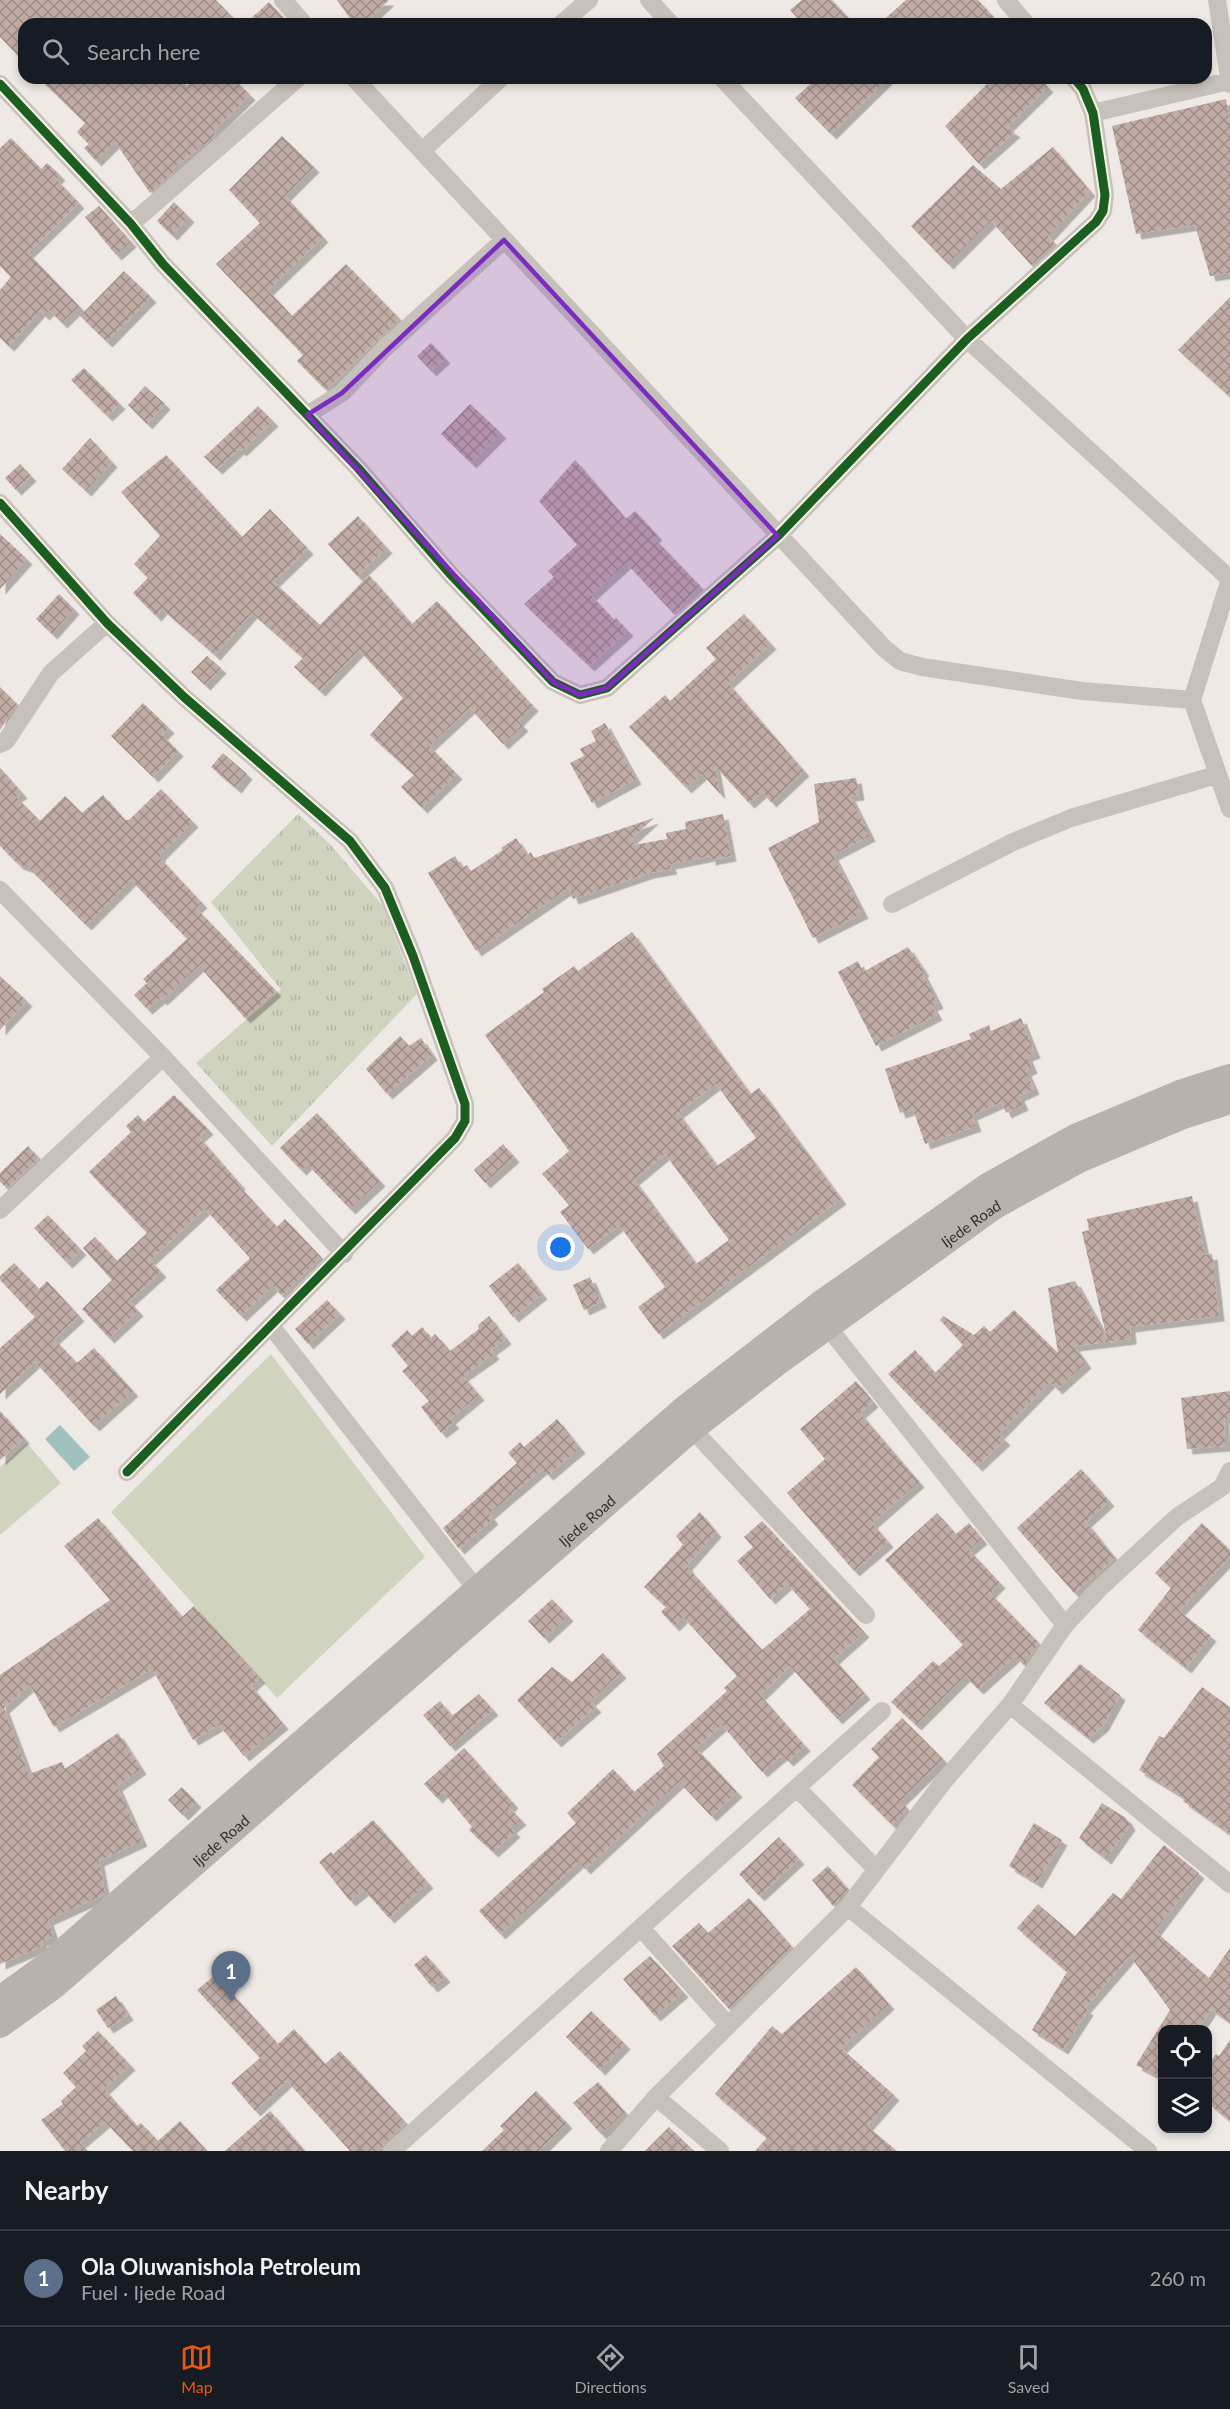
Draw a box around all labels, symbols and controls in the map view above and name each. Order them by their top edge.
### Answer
search box [18,18,1212,84]
icon: search [39,35,72,68]
text: Search here [87,38,200,65]
street label: Ijede Road [938,1196,1003,1251]
your location [546,1233,575,1262]
street label: Ijede Road [555,1491,619,1550]
street label: Ijede Road [189,1811,253,1870]
pin: 1 [212,1952,250,2001]
map controls [1158,2025,1212,2133]
button: locate [1158,2025,1212,2079]
button: layers [1158,2079,1212,2133]
text: Nearby [24,2174,109,2206]
text: Ola Oluwanishola Petroleum [81,2253,361,2280]
text: 1 [38,2266,49,2290]
text: 260 m [1150,2266,1206,2290]
text: Fuel · Ijede Road [81,2280,225,2304]
tab: Map [180,2341,213,2396]
tab: Directions [574,2341,647,2396]
tab: Saved [1008,2341,1049,2396]

